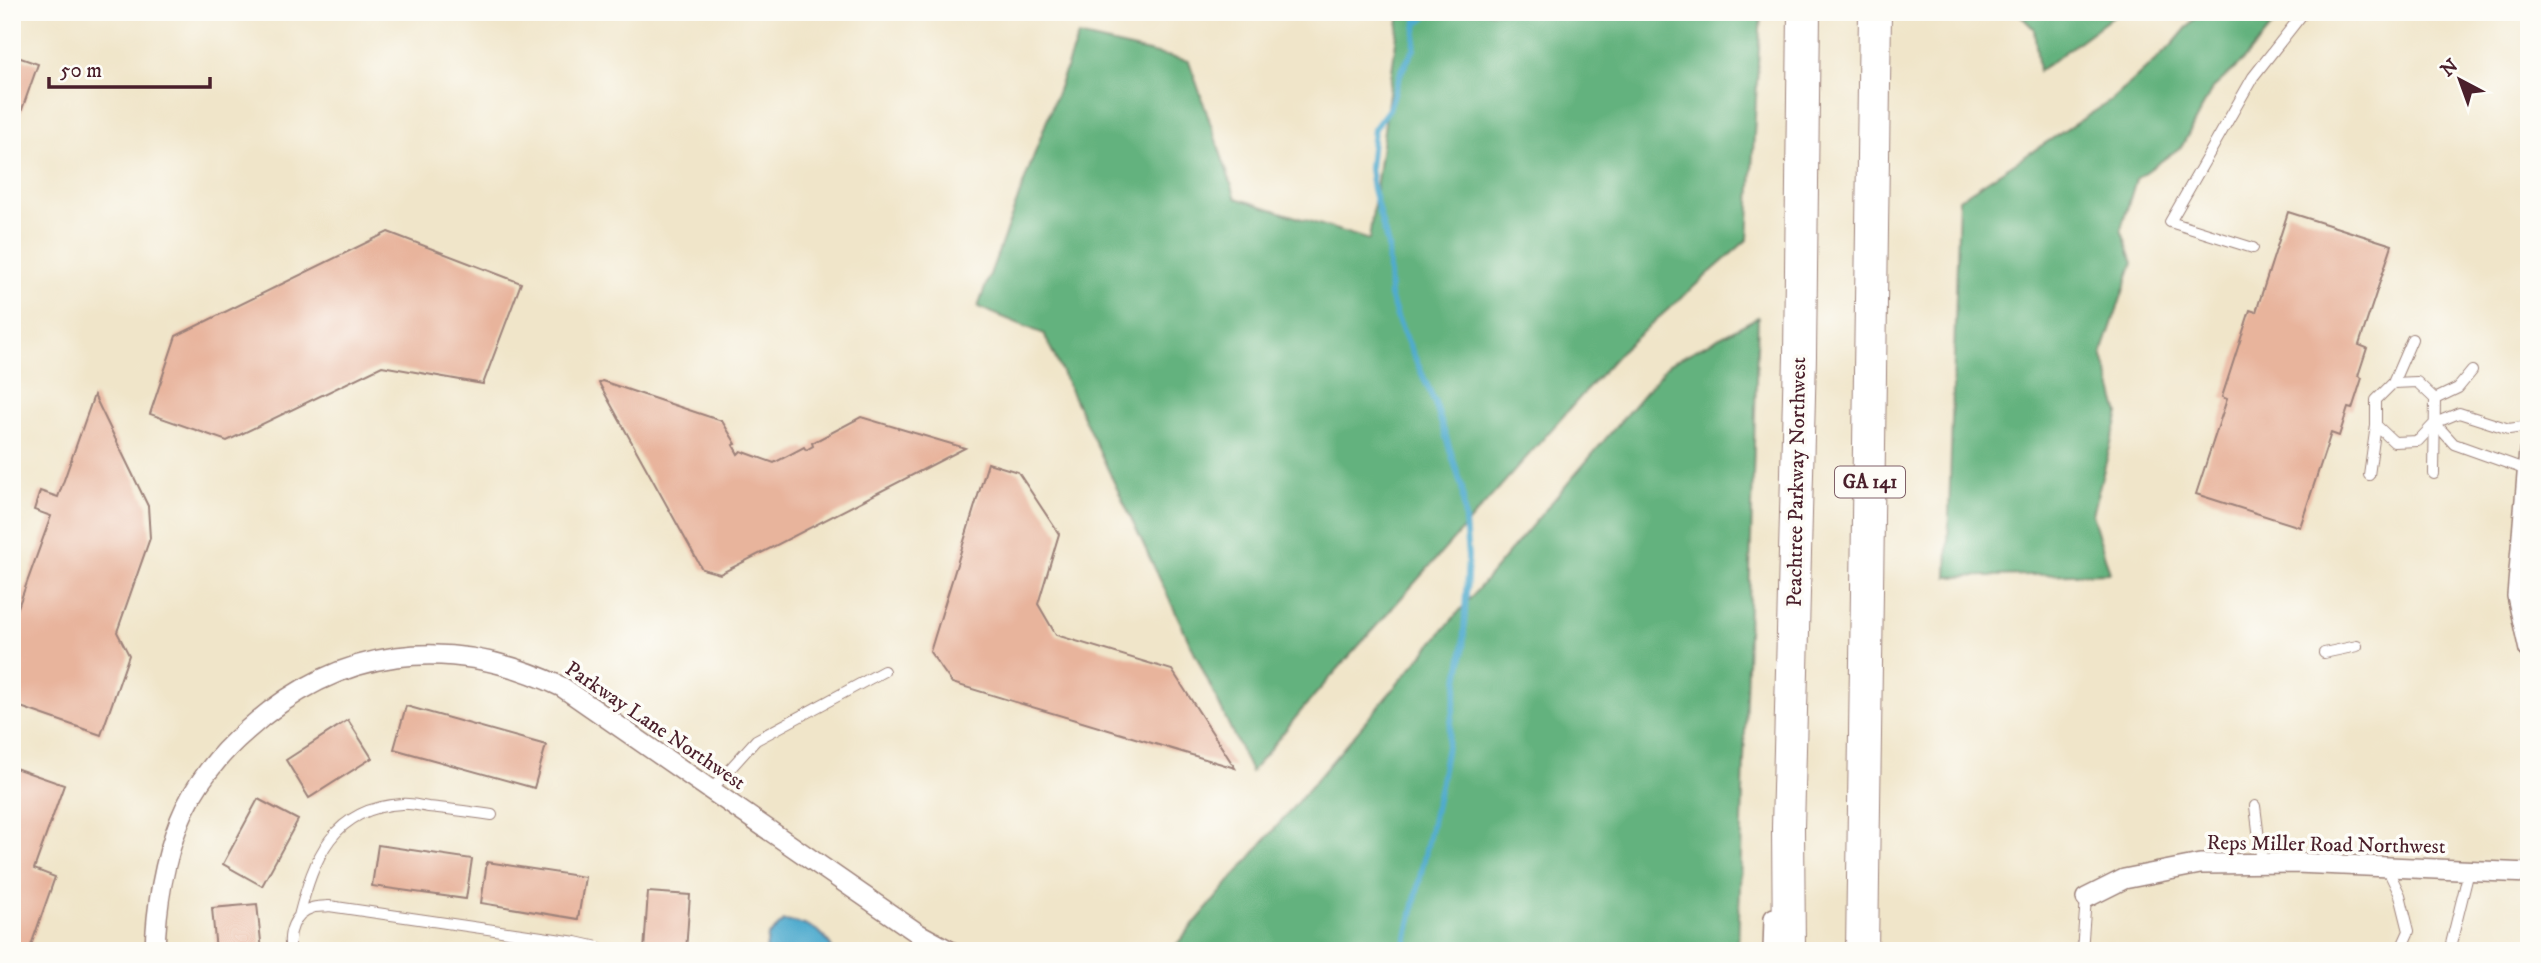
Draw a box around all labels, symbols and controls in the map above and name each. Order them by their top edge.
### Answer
scale bar [49,46,210,90]
north arrow [2426,46,2496,116]
text: N [2436,54,2464,82]
text: 50 m [60,58,102,84]
street label: Peachtree Parkway Northwest [1782,357,1812,607]
road number: GA 141 [1835,467,1905,498]
street label: Parkway Lane Northwest [560,656,750,796]
street label: Reps Miller Road Northwest [2206,830,2446,860]

